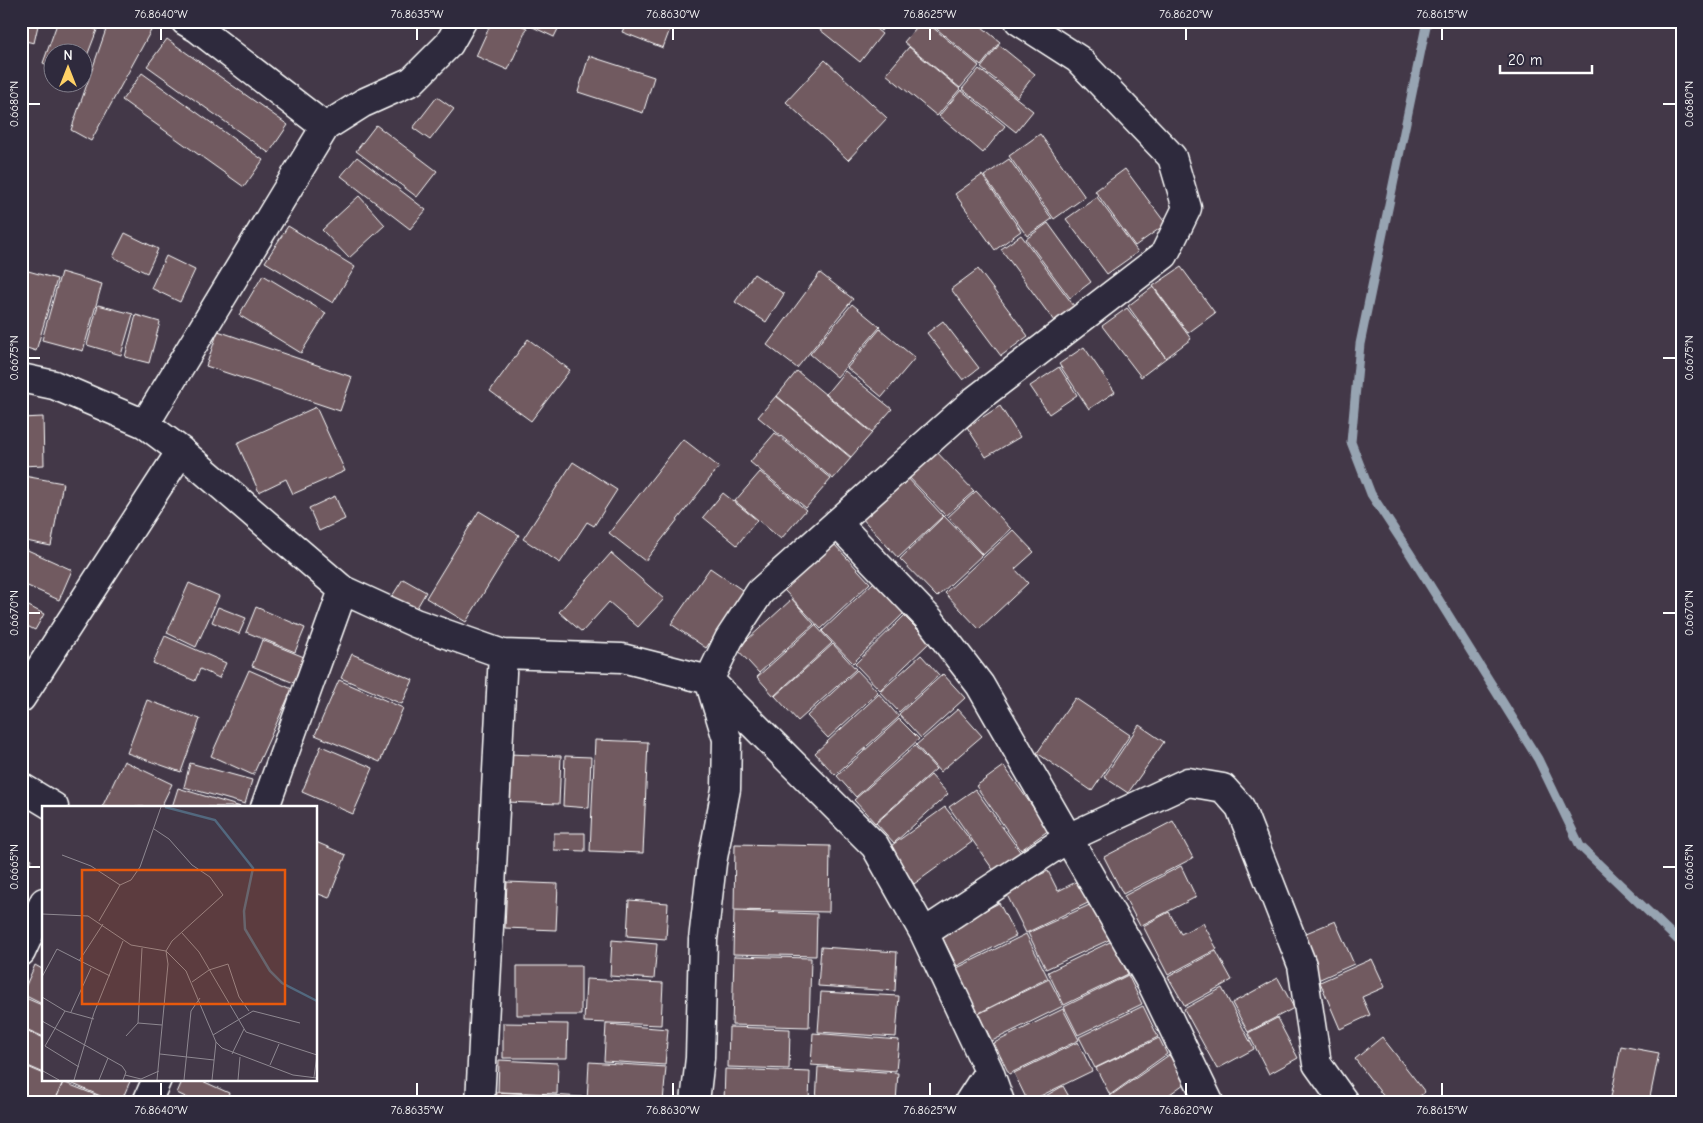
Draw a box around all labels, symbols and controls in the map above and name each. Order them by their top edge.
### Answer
text: 76.8640°W [134,7,188,21]
text: 76.8635°W [391,7,444,21]
text: 76.8630°W [646,7,700,21]
text: 76.8625°W [904,7,957,21]
text: 76.8620°W [1159,7,1213,21]
text: 76.8615°W [1416,7,1468,21]
north arrow [42,42,92,92]
scale bar [1500,42,1593,74]
text: N [63,47,73,64]
text: 20 m [1508,51,1542,69]
text: 0.6680°N [7,81,21,127]
text: 0.6680°N [1682,81,1696,127]
text: 0.6675°N [7,335,21,381]
text: 0.6675°N [1682,335,1696,381]
text: 0.6670°N [7,590,21,636]
text: 0.6670°N [1682,590,1696,636]
inset map [42,806,318,1080]
text: 0.6665°N [7,844,21,890]
text: 0.6665°N [1682,844,1696,890]
text: 76.8640°W [134,1103,188,1117]
text: 76.8635°W [391,1103,444,1117]
text: 76.8630°W [646,1103,700,1117]
text: 76.8625°W [904,1103,957,1117]
text: 76.8620°W [1159,1103,1213,1117]
text: 76.8615°W [1416,1103,1468,1117]

